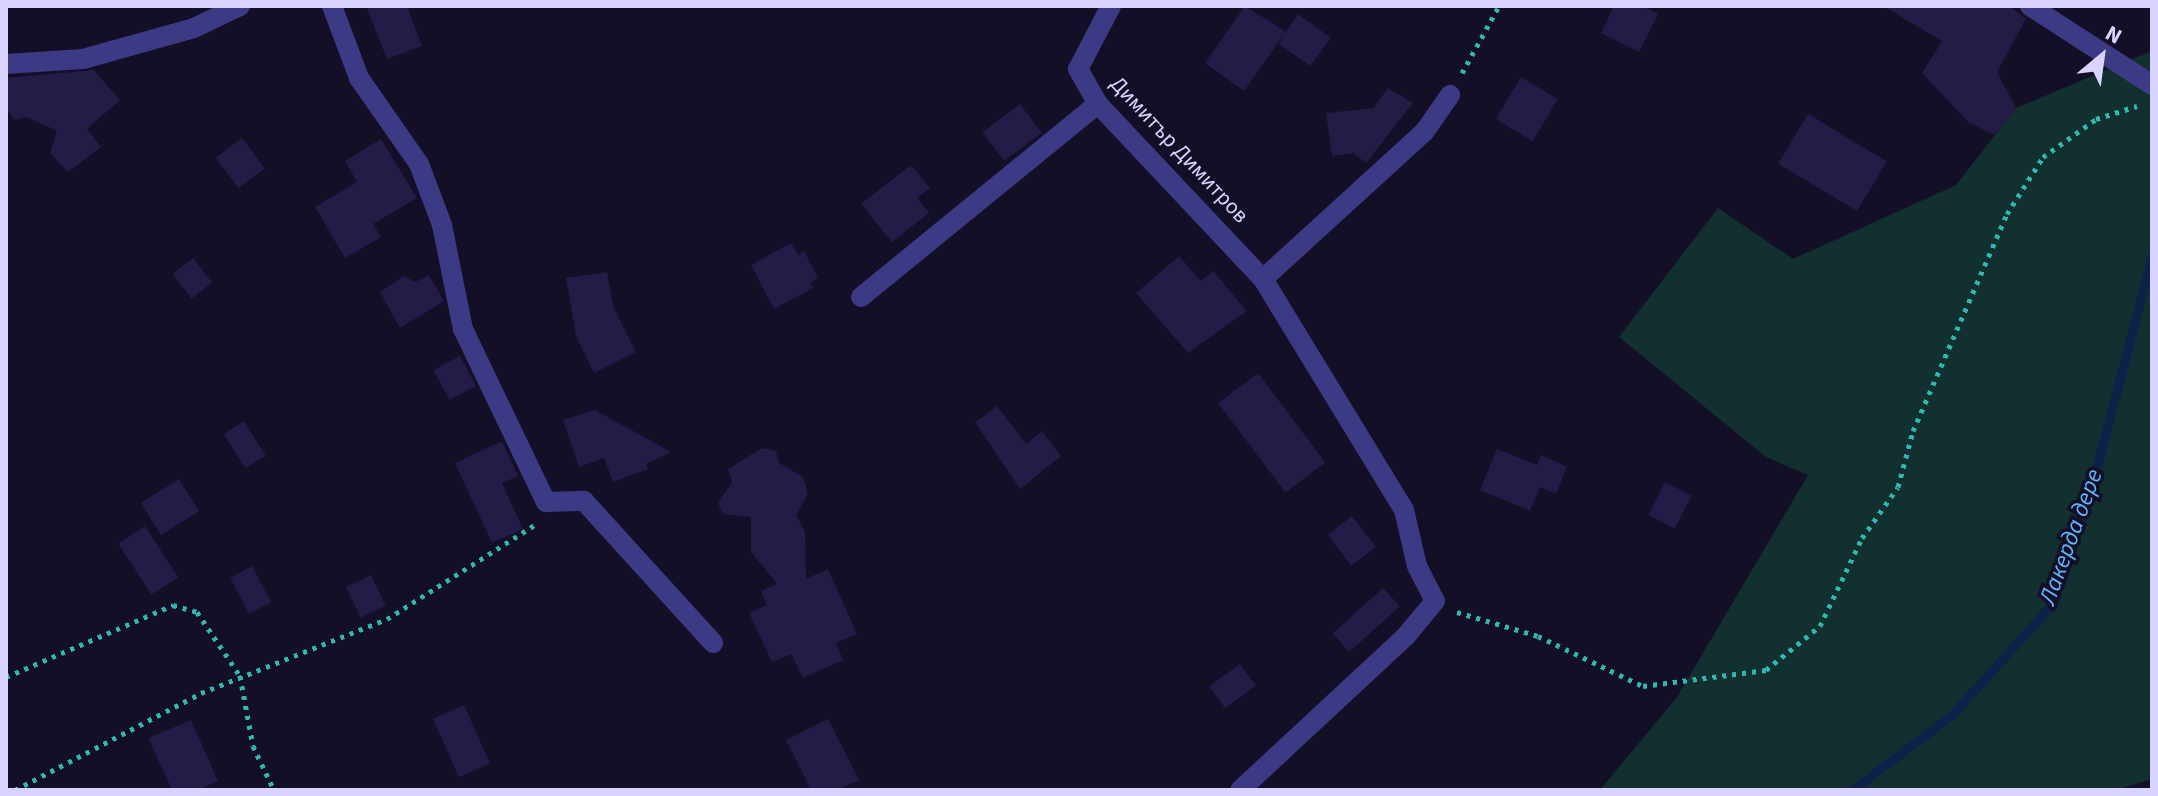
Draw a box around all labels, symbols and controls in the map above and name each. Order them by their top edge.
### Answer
north arrow [2062,16,2142,96]
text: N [2099,17,2128,53]
street label: Димитър Димитров [1104,71,1254,229]
water label: Лакерда дере [2033,465,2109,609]

